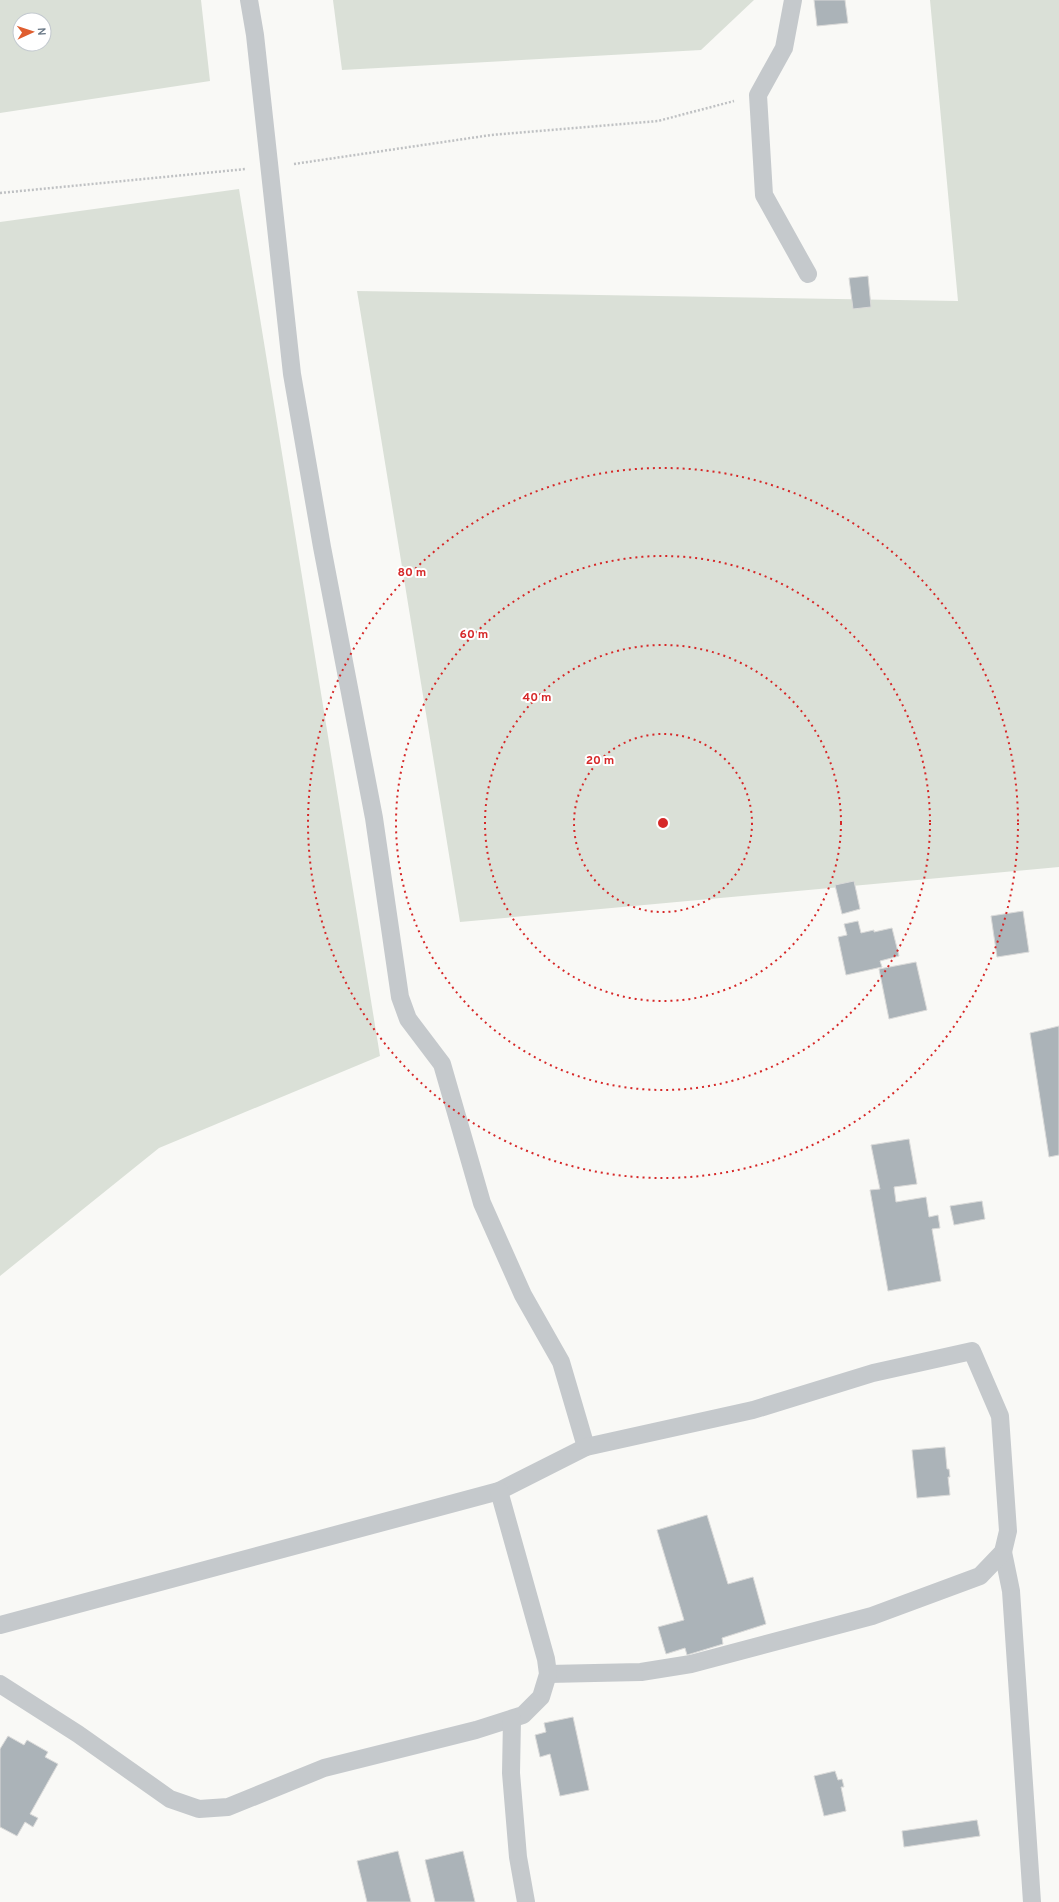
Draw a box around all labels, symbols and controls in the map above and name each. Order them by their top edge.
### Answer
north arrow [12,12,52,52]
text: N [34,27,48,36]
text: 80 m [398,565,426,581]
text: 60 m [460,627,488,643]
text: 40 m [522,690,552,706]
text: 20 m [586,753,614,769]
centre of rings [656,816,670,830]

